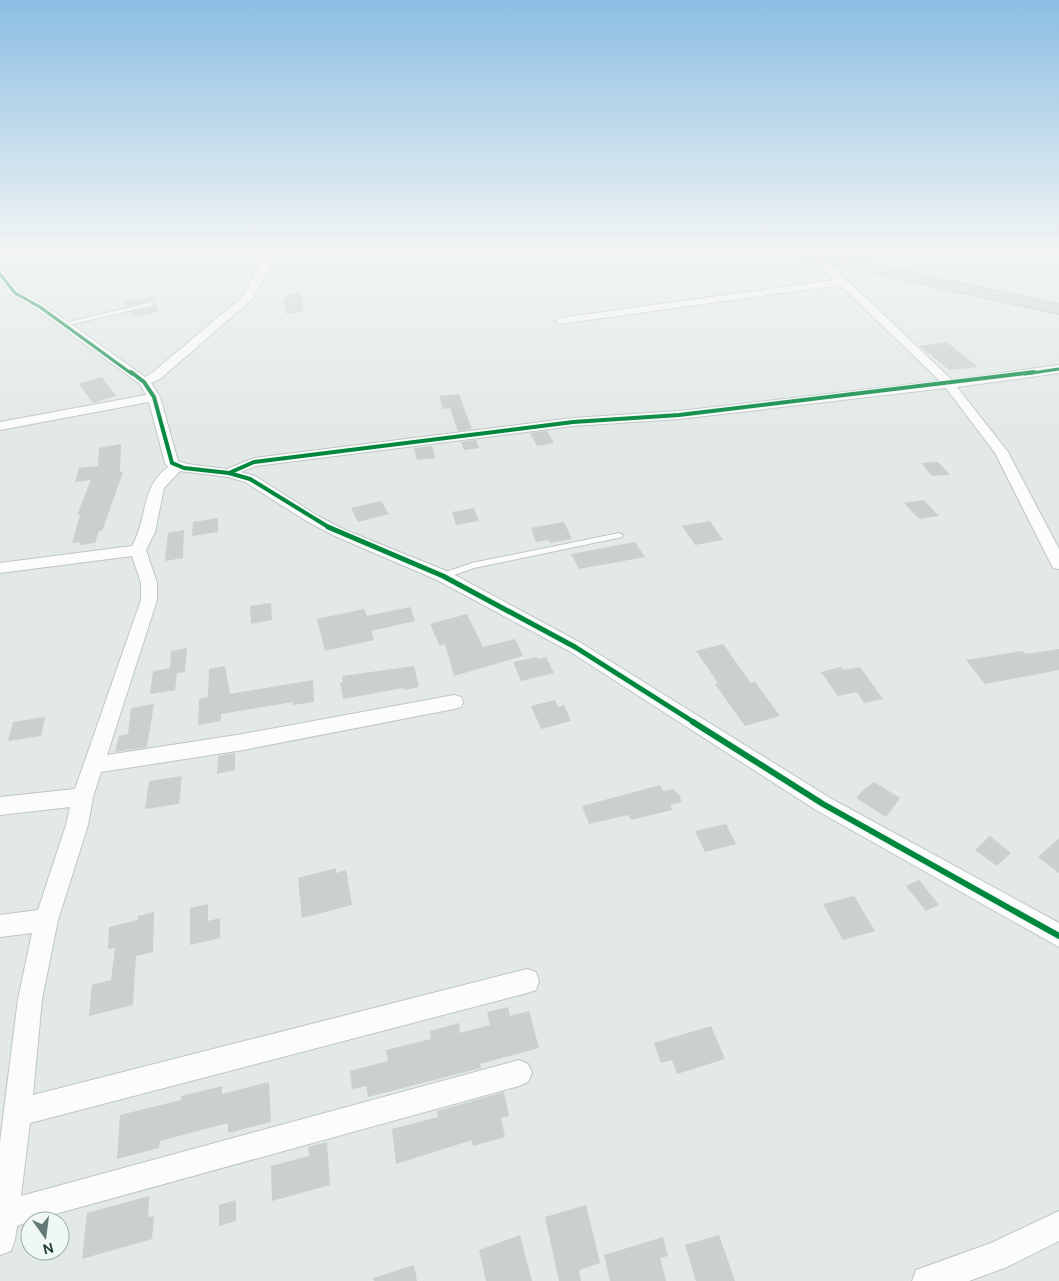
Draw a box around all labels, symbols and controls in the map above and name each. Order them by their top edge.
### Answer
north arrow [20,1211,70,1261]
text: N [41,1239,55,1259]

